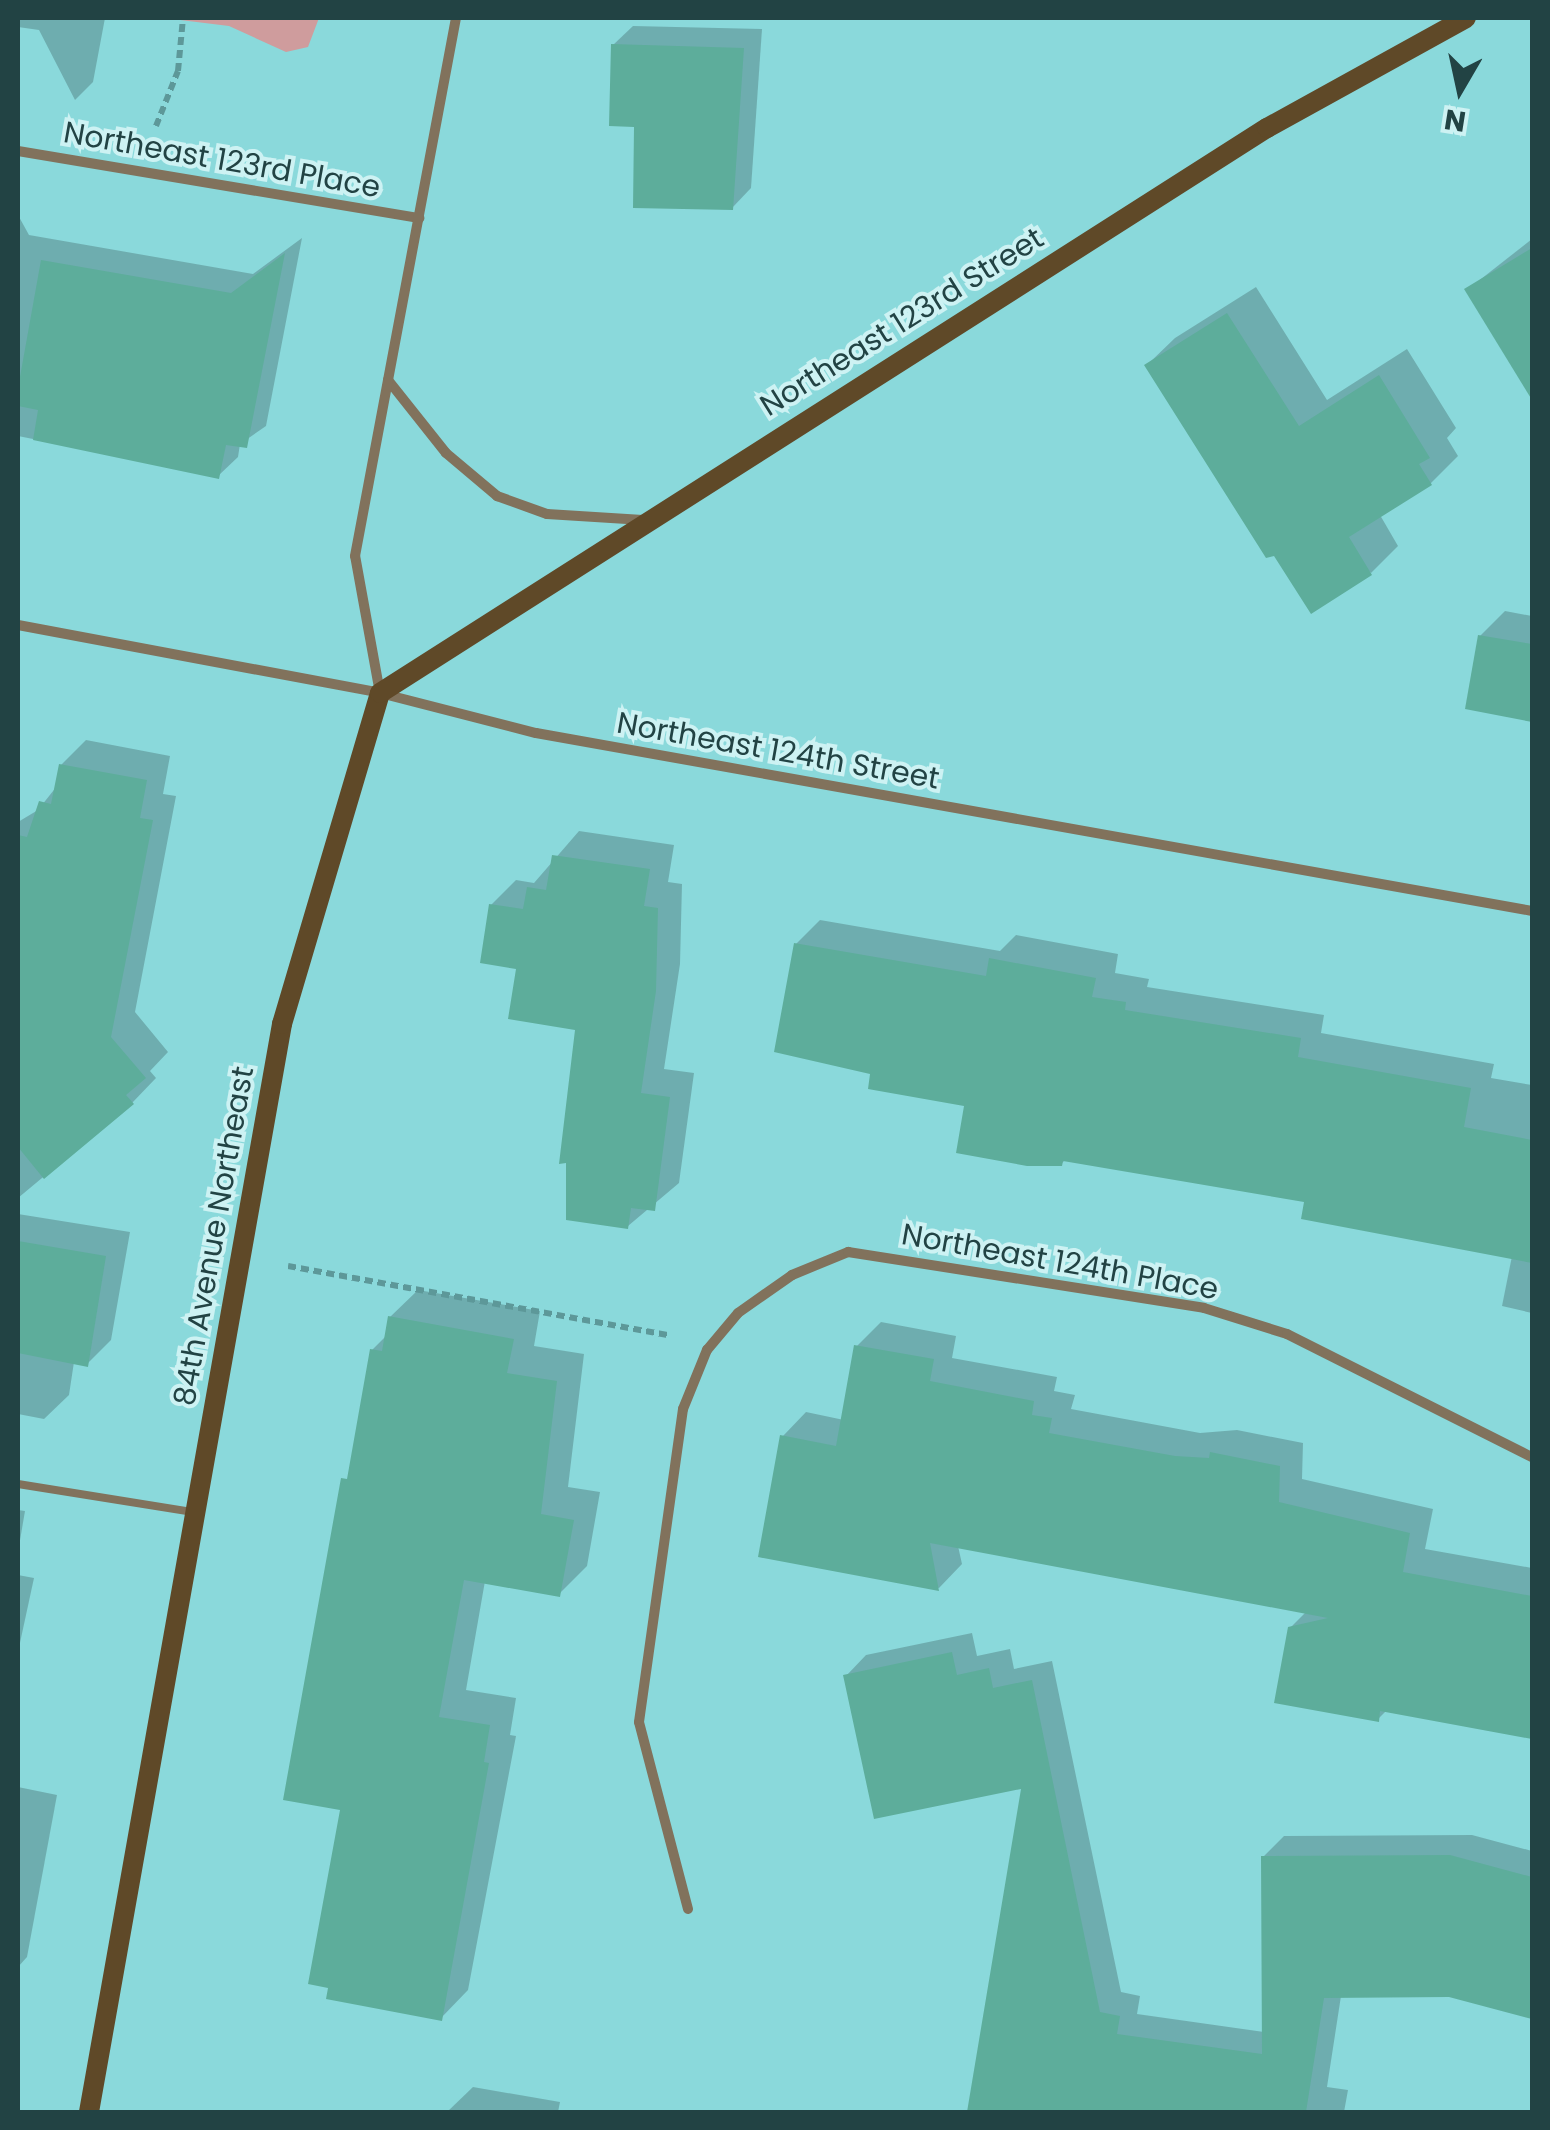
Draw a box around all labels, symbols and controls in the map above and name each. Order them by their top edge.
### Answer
north arrow [1410,40,1510,140]
text: N [1442,99,1469,141]
street label: Northeast 123rd Place [61,114,383,206]
street label: Northeast 123rd Street [754,220,1050,424]
street label: Northeast 124th Street [614,705,942,797]
street label: 84th Avenue Northeast [166,1064,262,1408]
street label: Northeast 124th Place [899,1216,1221,1308]

